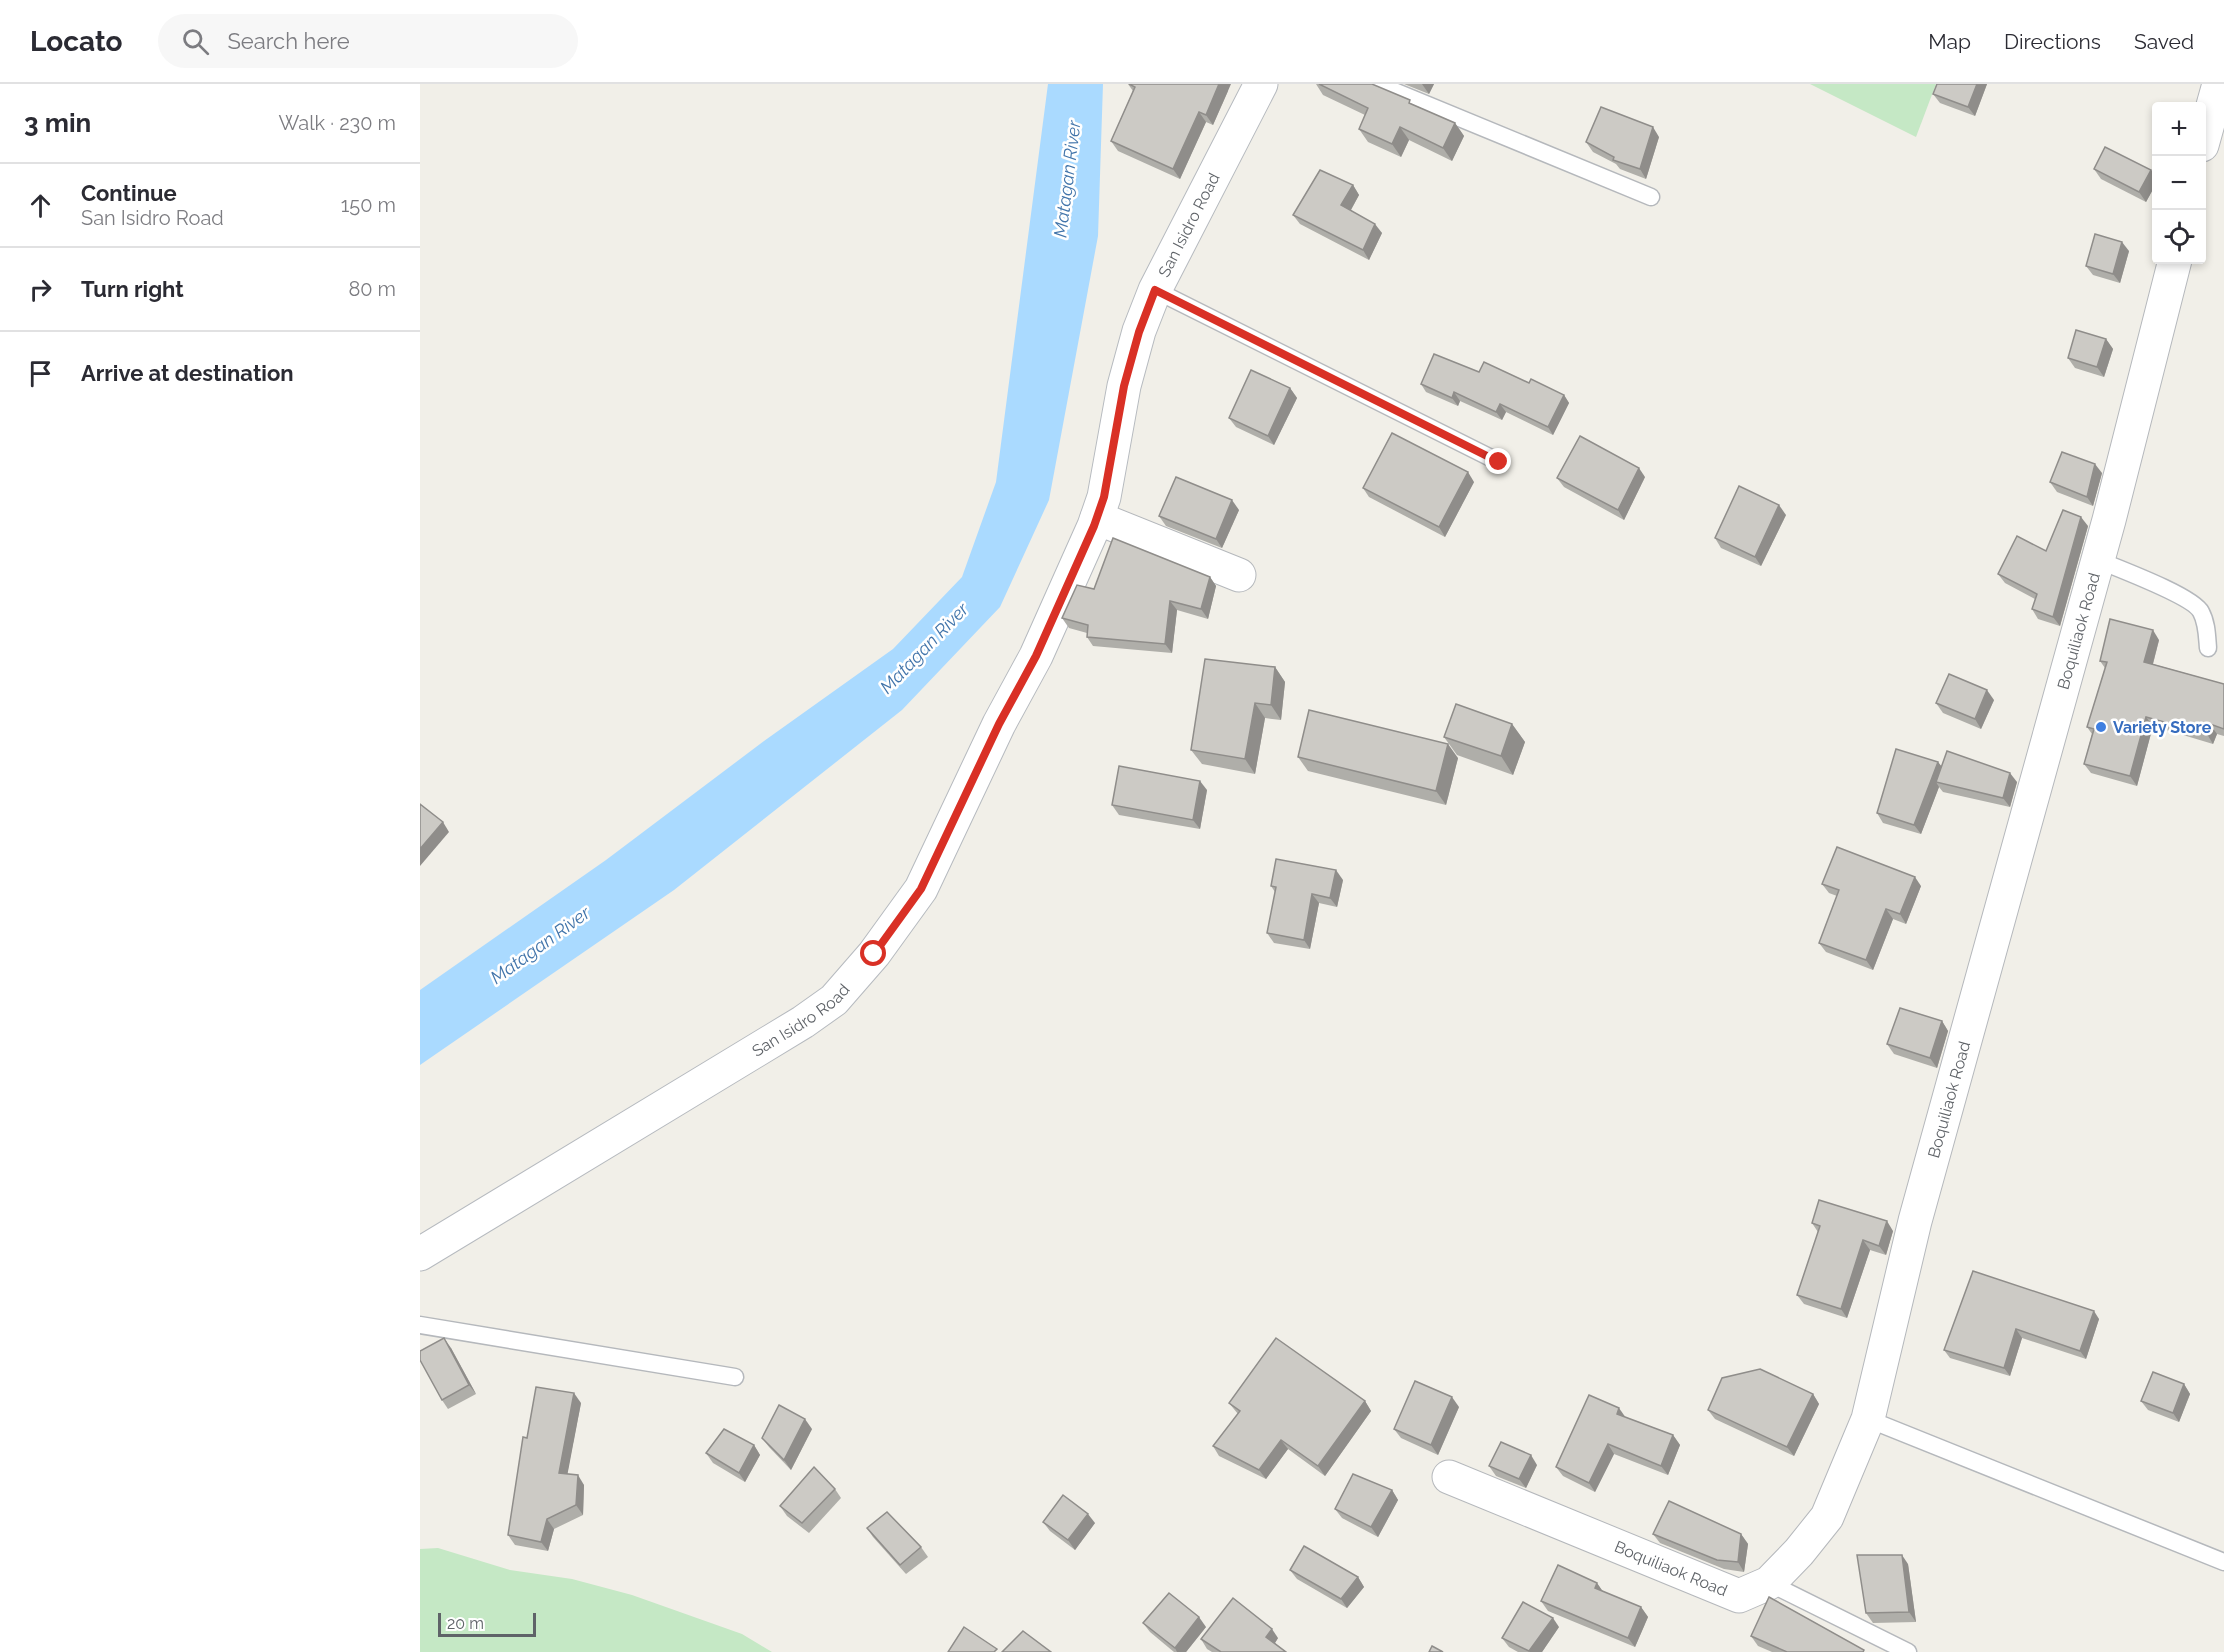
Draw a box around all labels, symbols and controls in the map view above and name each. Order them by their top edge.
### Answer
search box [158,14,578,68]
text: Locato [30,25,122,58]
icon: search [179,25,212,58]
text: Search here [227,28,350,54]
text: Map [1928,29,1971,54]
text: Directions [2004,29,2101,54]
text: Saved [2134,29,2194,54]
map controls [2152,102,2206,264]
button: + [2152,102,2206,156]
text: 3 min [24,108,91,138]
text: Walk · 230 m [278,111,396,135]
water label: Matagan River [1049,119,1085,239]
button: − [2152,156,2206,210]
street label: San Isidro Road [1154,170,1223,280]
text: Continue [81,180,177,206]
icon: ahead [24,189,57,222]
text: 150 m [341,193,396,217]
text: San Isidro Road [81,206,224,230]
button: locate [2152,210,2206,264]
icon: right [24,273,57,306]
text: Turn right [81,276,184,302]
text: 80 m [348,277,396,301]
icon: arrive [24,357,57,390]
text: Arrive at destination [81,360,294,386]
route end [1485,448,1511,474]
street label: Boquiliaok Road [2053,571,2103,691]
water label: Matagan River [876,598,973,698]
place label: Variety Store [2113,718,2212,737]
marker: Variety Store [2094,720,2108,734]
water label: Matagan River [486,901,594,988]
route start [860,940,886,966]
street label: San Isidro Road [749,980,853,1060]
street label: Boquiliaok Road [1923,1039,1974,1160]
street label: Boquiliaok Road [1612,1537,1730,1600]
scale bar [438,1610,536,1638]
text: 20 m [447,1614,484,1633]

